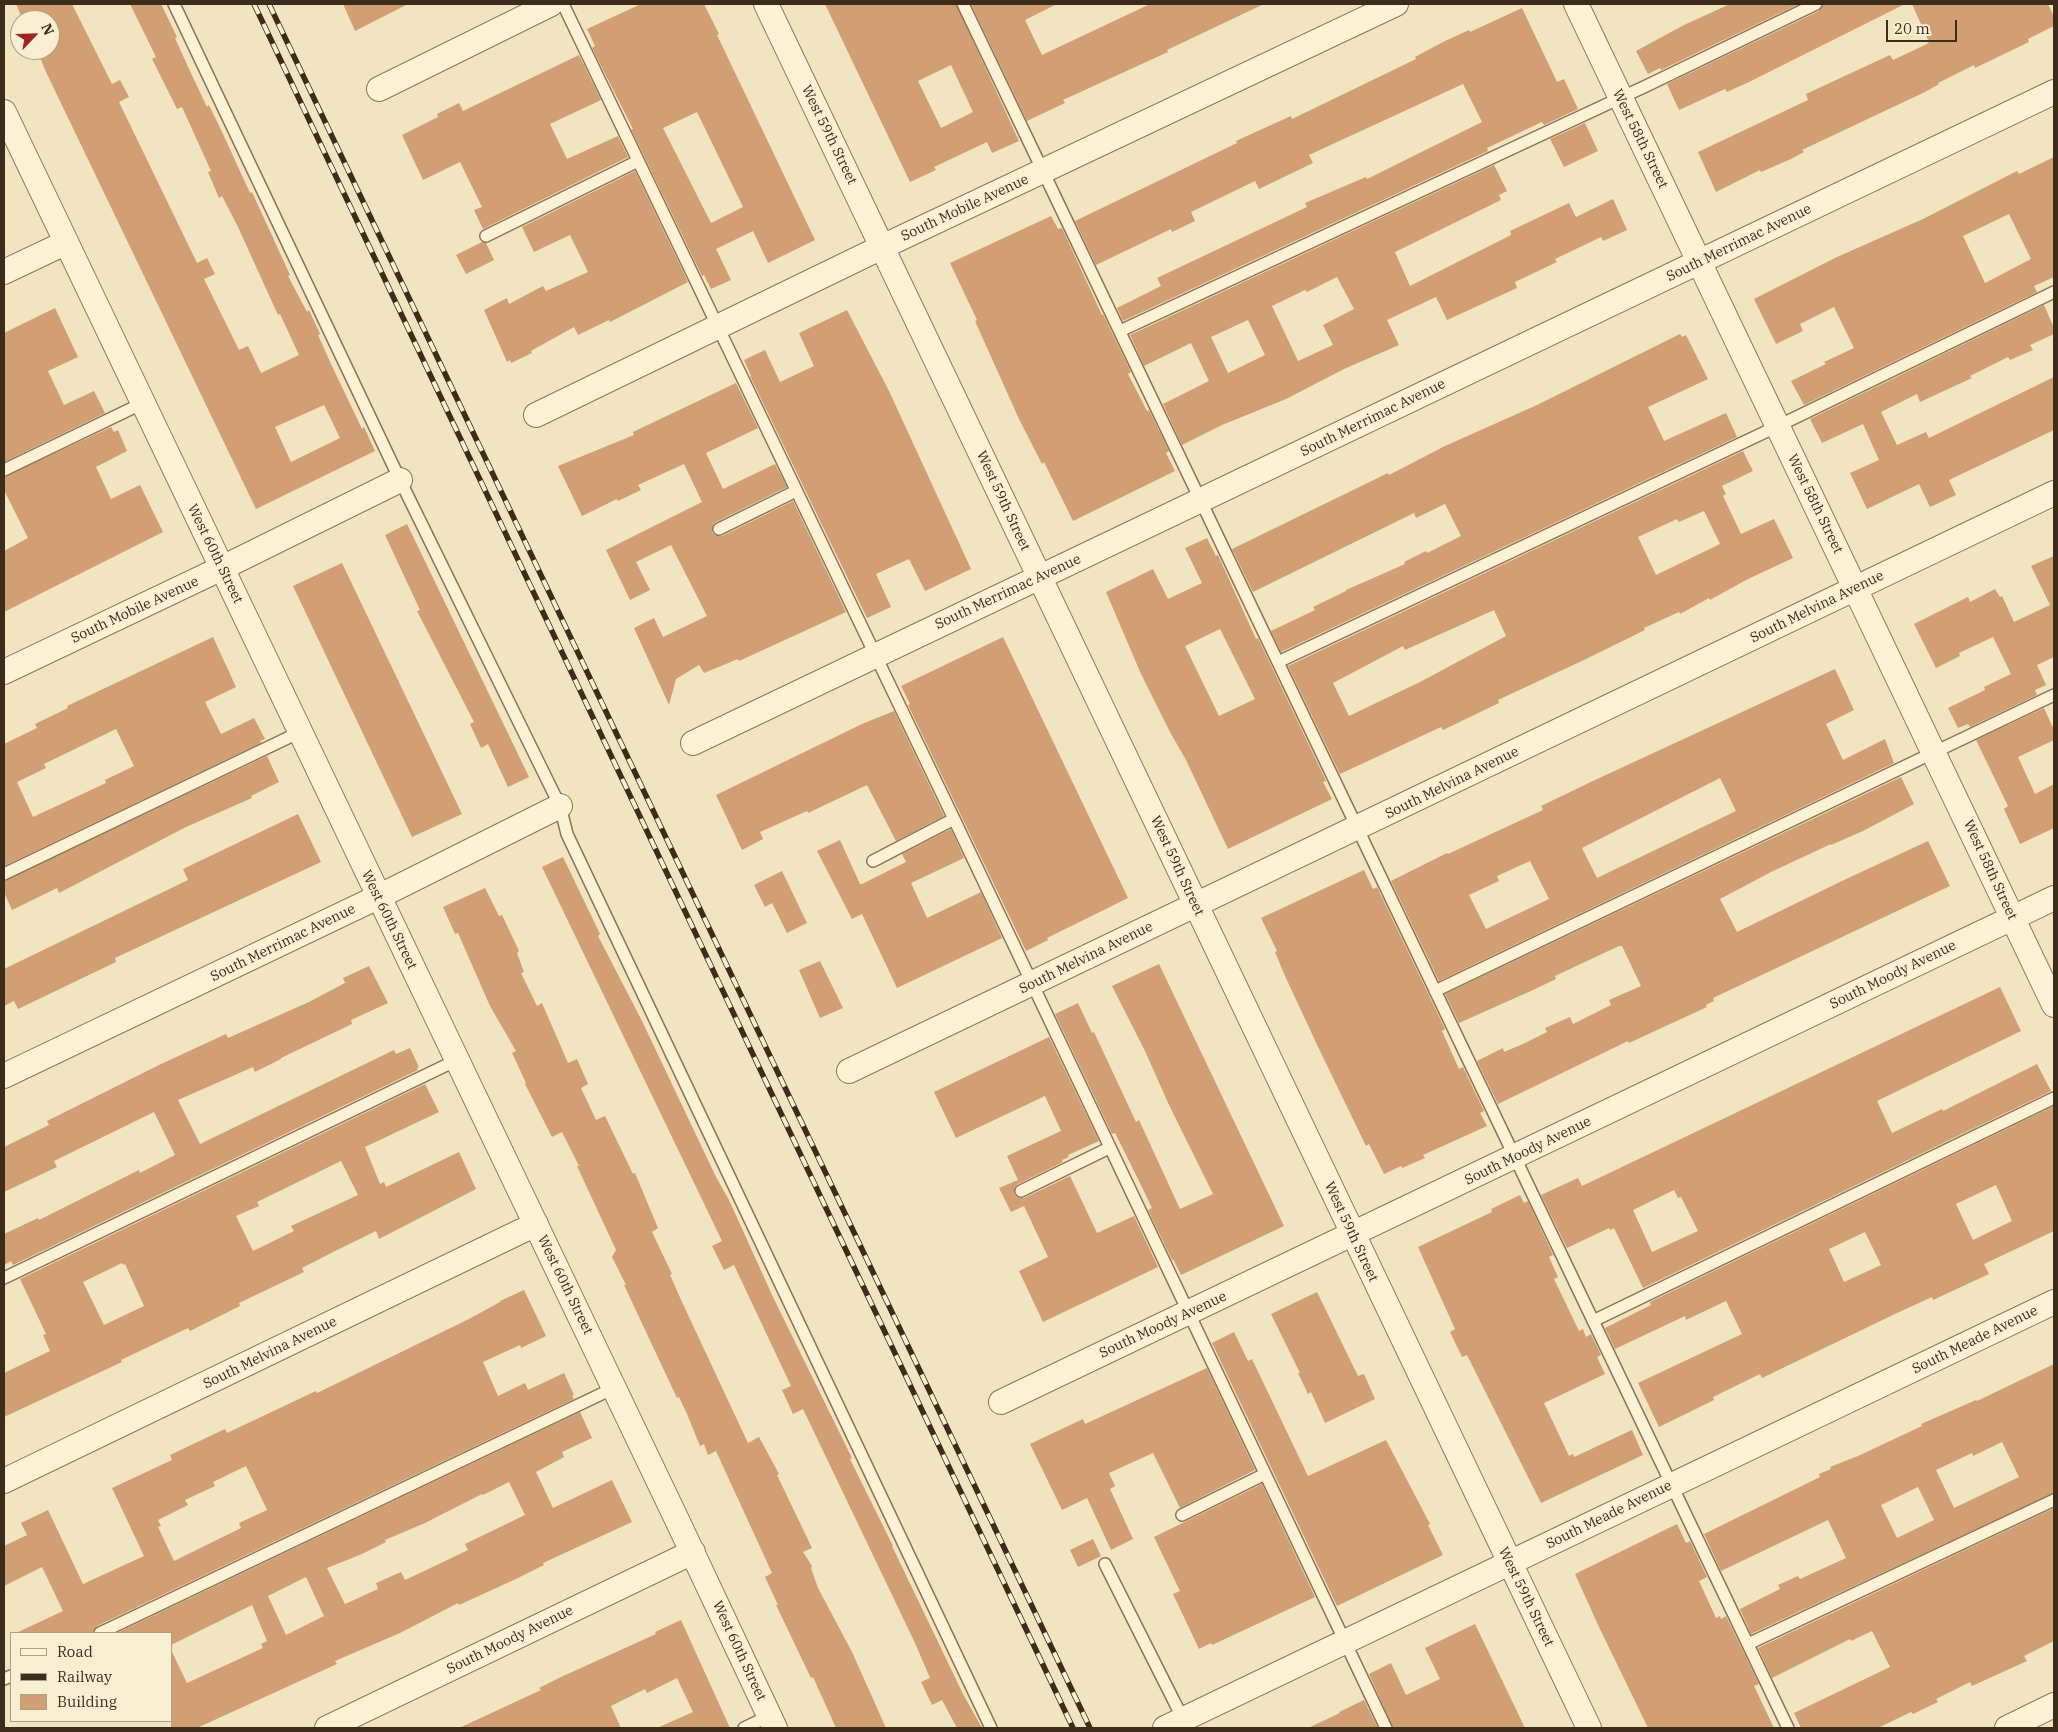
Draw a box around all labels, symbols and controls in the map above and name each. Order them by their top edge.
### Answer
north arrow [10,10,60,60]
scale bar [1888,10,1959,42]
text: 20 m [1894,19,1930,38]
text: N [37,21,58,38]
street label: West 59th Street [798,83,860,187]
street label: West 58th Street [1609,87,1671,191]
street label: South Mobile Avenue [899,171,1031,245]
street label: South Merrimac Avenue [1664,201,1814,285]
street label: South Merrimac Avenue [1298,376,1448,460]
street label: West 59th Street [972,448,1034,554]
street label: West 58th Street [1784,452,1846,556]
street label: West 60th Street [184,502,246,606]
street label: South Merrimac Avenue [932,551,1084,633]
street label: South Melvina Avenue [1747,567,1887,647]
street label: South Mobile Avenue [69,573,201,647]
street label: South Melvina Avenue [1382,743,1522,823]
street label: West 59th Street [1146,813,1208,919]
street label: West 58th Street [1959,817,2021,923]
street label: West 60th Street [358,868,420,972]
street label: South Merrimac Avenue [208,901,358,985]
street label: South Melvina Avenue [1016,918,1156,998]
street label: South Moody Avenue [1827,937,1959,1013]
street label: South Moody Avenue [1462,1113,1594,1189]
street label: West 59th Street [1320,1179,1382,1285]
street label: West 60th Street [534,1233,596,1337]
street label: South Moody Avenue [1097,1288,1229,1362]
street label: South Meade Avenue [1909,1302,2041,1378]
street label: South Melvina Avenue [200,1313,340,1393]
street label: South Meade Avenue [1543,1477,1675,1553]
street label: West 59th Street [1495,1545,1557,1649]
street label: West 60th Street [708,1598,770,1704]
street label: South Moody Avenue [444,1602,576,1678]
legend [10,1632,172,1722]
text: Road [57,1642,93,1661]
text: Railway [57,1667,112,1686]
text: Building [57,1692,117,1711]

